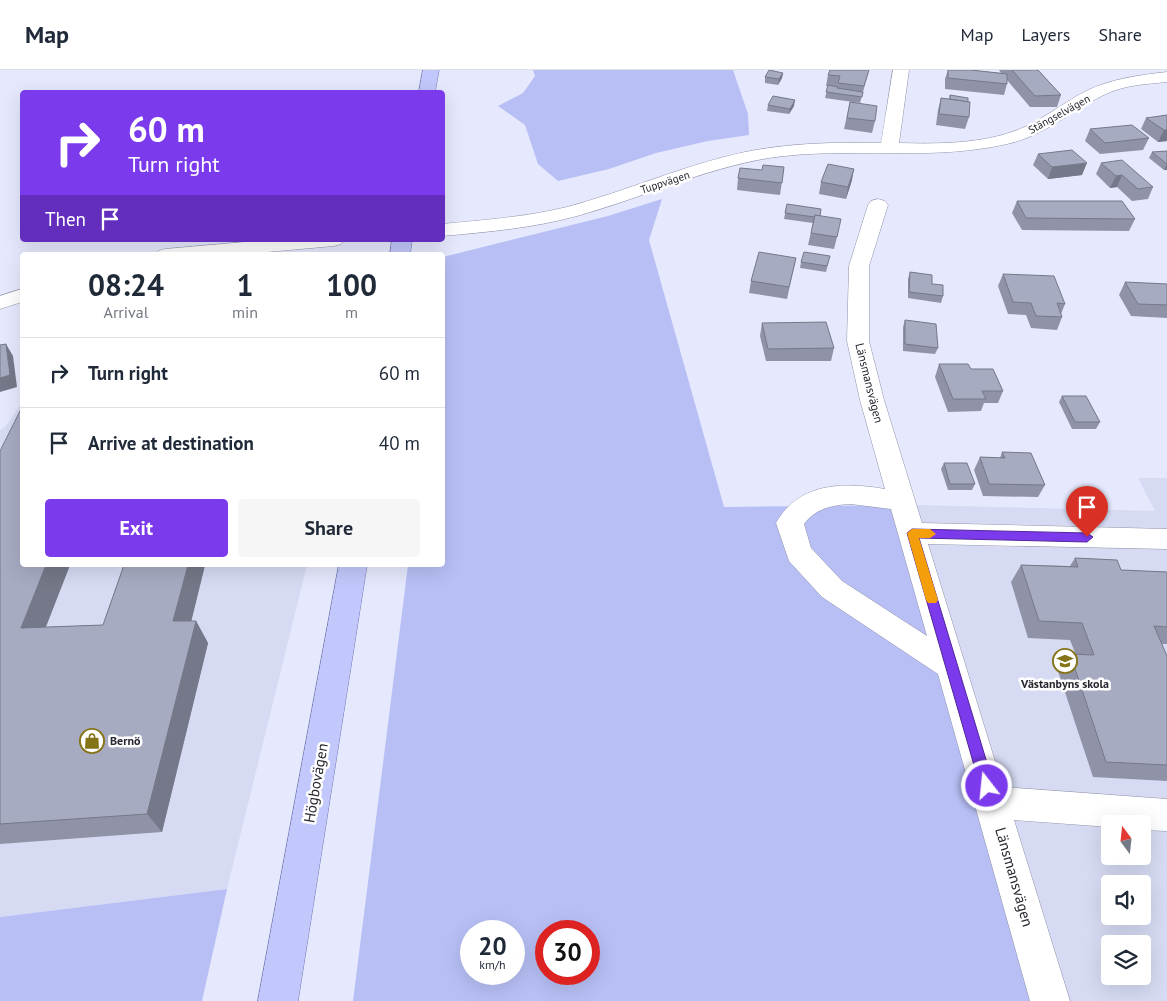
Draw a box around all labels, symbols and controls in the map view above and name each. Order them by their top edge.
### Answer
text: Map [25,19,69,50]
text: Map [961,23,993,46]
text: Layers [1021,23,1070,46]
text: Share [1098,23,1142,46]
street label: Stängselvägen [1026,91,1092,137]
text: 60 m [128,106,205,152]
icon: right [45,110,110,175]
text: Turn right [128,150,220,178]
street label: Tuppvägen [639,167,691,197]
icon: arrive [96,205,124,233]
text: Then [45,207,86,231]
text: 08:24 [88,265,164,304]
text: 1 [237,265,254,304]
text: 100 [326,265,377,304]
text: Arrival [104,302,148,322]
text: min [232,302,258,322]
text: m [345,302,358,322]
street label: Länsmansvägen [852,341,887,424]
icon: right [45,359,73,387]
text: Turn right [88,361,168,385]
text: 60 m [379,361,420,385]
icon: arrive [45,429,73,457]
text: Arrive at destination [88,431,254,455]
text: 40 m [379,431,420,455]
pin [1066,486,1108,537]
icon: arrive [1073,493,1101,521]
button: Exit [45,499,228,557]
button: Share [238,499,420,557]
school or university icon: Västanbyns skola [1052,648,1078,674]
place label: Västanbyns skola [1020,676,1109,691]
shop icon: Bernö [79,728,105,754]
place label: Bernö [110,733,141,748]
street label: Högbovägen [299,742,332,824]
position arrow [960,759,1012,811]
north arrow [1101,815,1151,865]
map controls [1101,815,1151,985]
street label: Länsmansvägen [991,825,1038,929]
button: sound [1101,875,1151,925]
speed limit sign: 30 [535,920,600,985]
text: 20 [478,930,507,962]
button: layers [1101,935,1151,985]
text: km/h [479,957,506,972]

